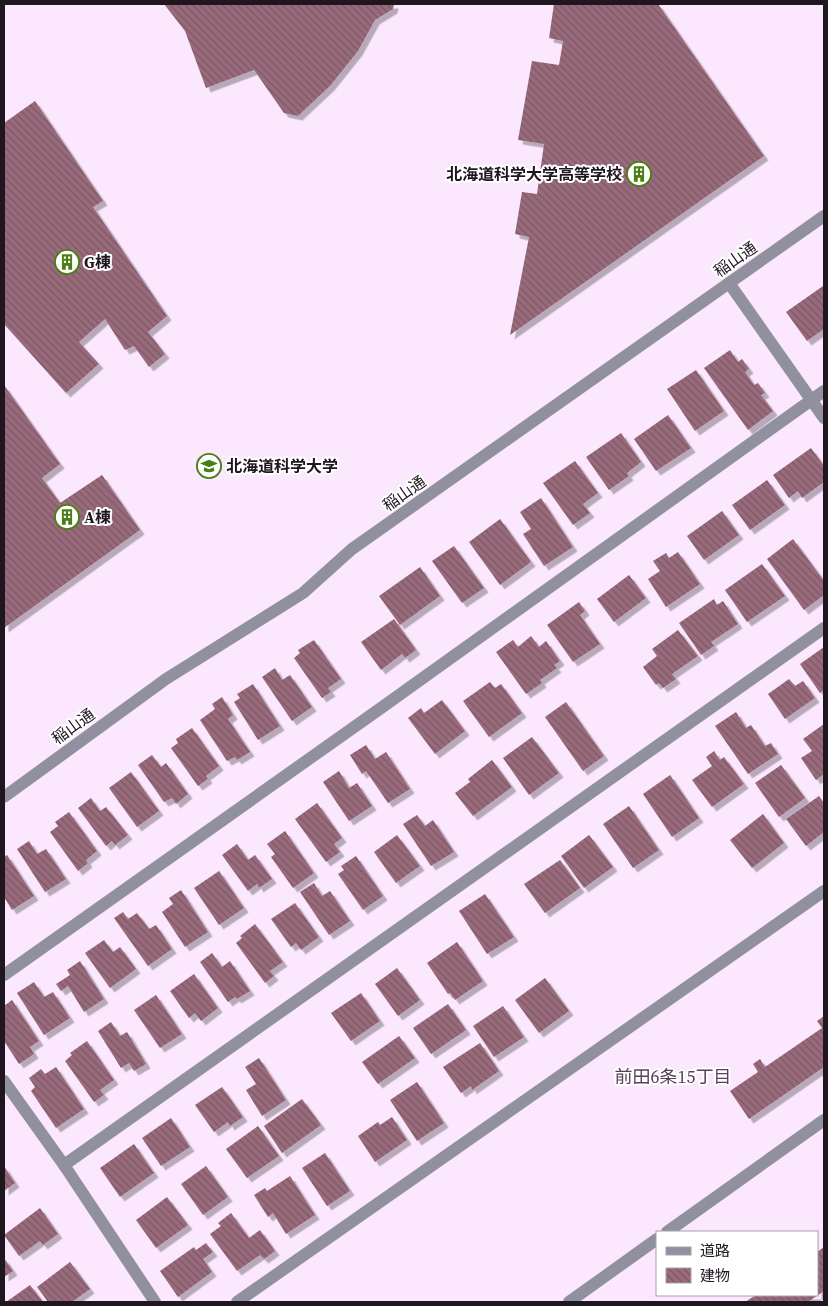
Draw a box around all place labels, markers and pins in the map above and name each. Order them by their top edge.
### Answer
building icon: 北海道科学大学高等学校 [626,161,652,187]
place label: 北海道科学大学高等学校 [446,163,622,185]
building icon: G棟 [54,249,80,275]
place label: G棟 [84,251,111,273]
school or university icon: 北海道科学大学 [196,453,222,479]
place label: 北海道科学大学 [226,455,338,477]
building icon: A棟 [54,504,80,530]
place label: A棟 [84,506,111,528]

